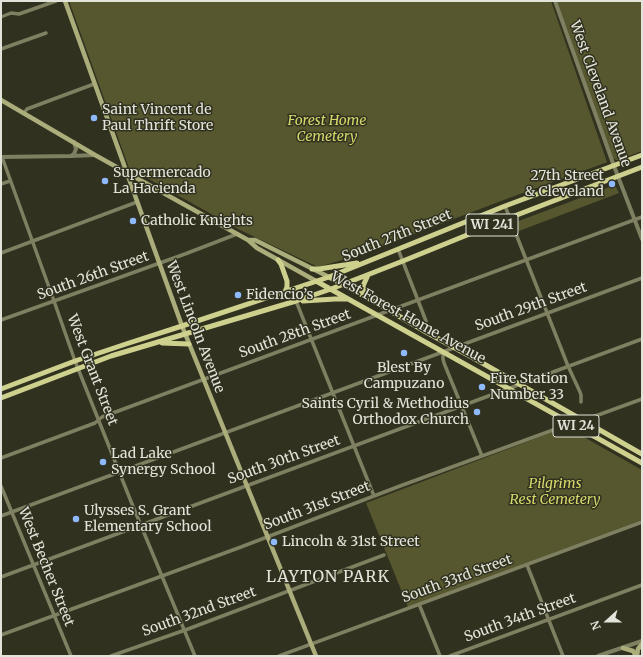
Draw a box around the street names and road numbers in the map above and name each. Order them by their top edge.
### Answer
street label: West Cleveland Avenue [566,19,634,169]
street label: South 27th Street [340,206,454,266]
road number: WI 241 [466,214,518,236]
street label: South 26th Street [35,248,151,304]
street label: West Lincoln Avenue [162,259,228,395]
street label: West Forest Home Avenue [328,268,488,368]
street label: South 29th Street [473,279,589,335]
street label: South 28th Street [237,306,353,362]
street label: West Grant Street [63,312,121,428]
road number: WI 24 [553,415,599,437]
street label: South 30th Street [226,432,342,488]
street label: South 31st Street [261,478,373,534]
street label: West Becher Street [14,505,78,629]
street label: South 33rd Street [400,551,514,607]
street label: South 32nd Street [140,584,258,640]
street label: South 34th Street [462,590,578,646]

